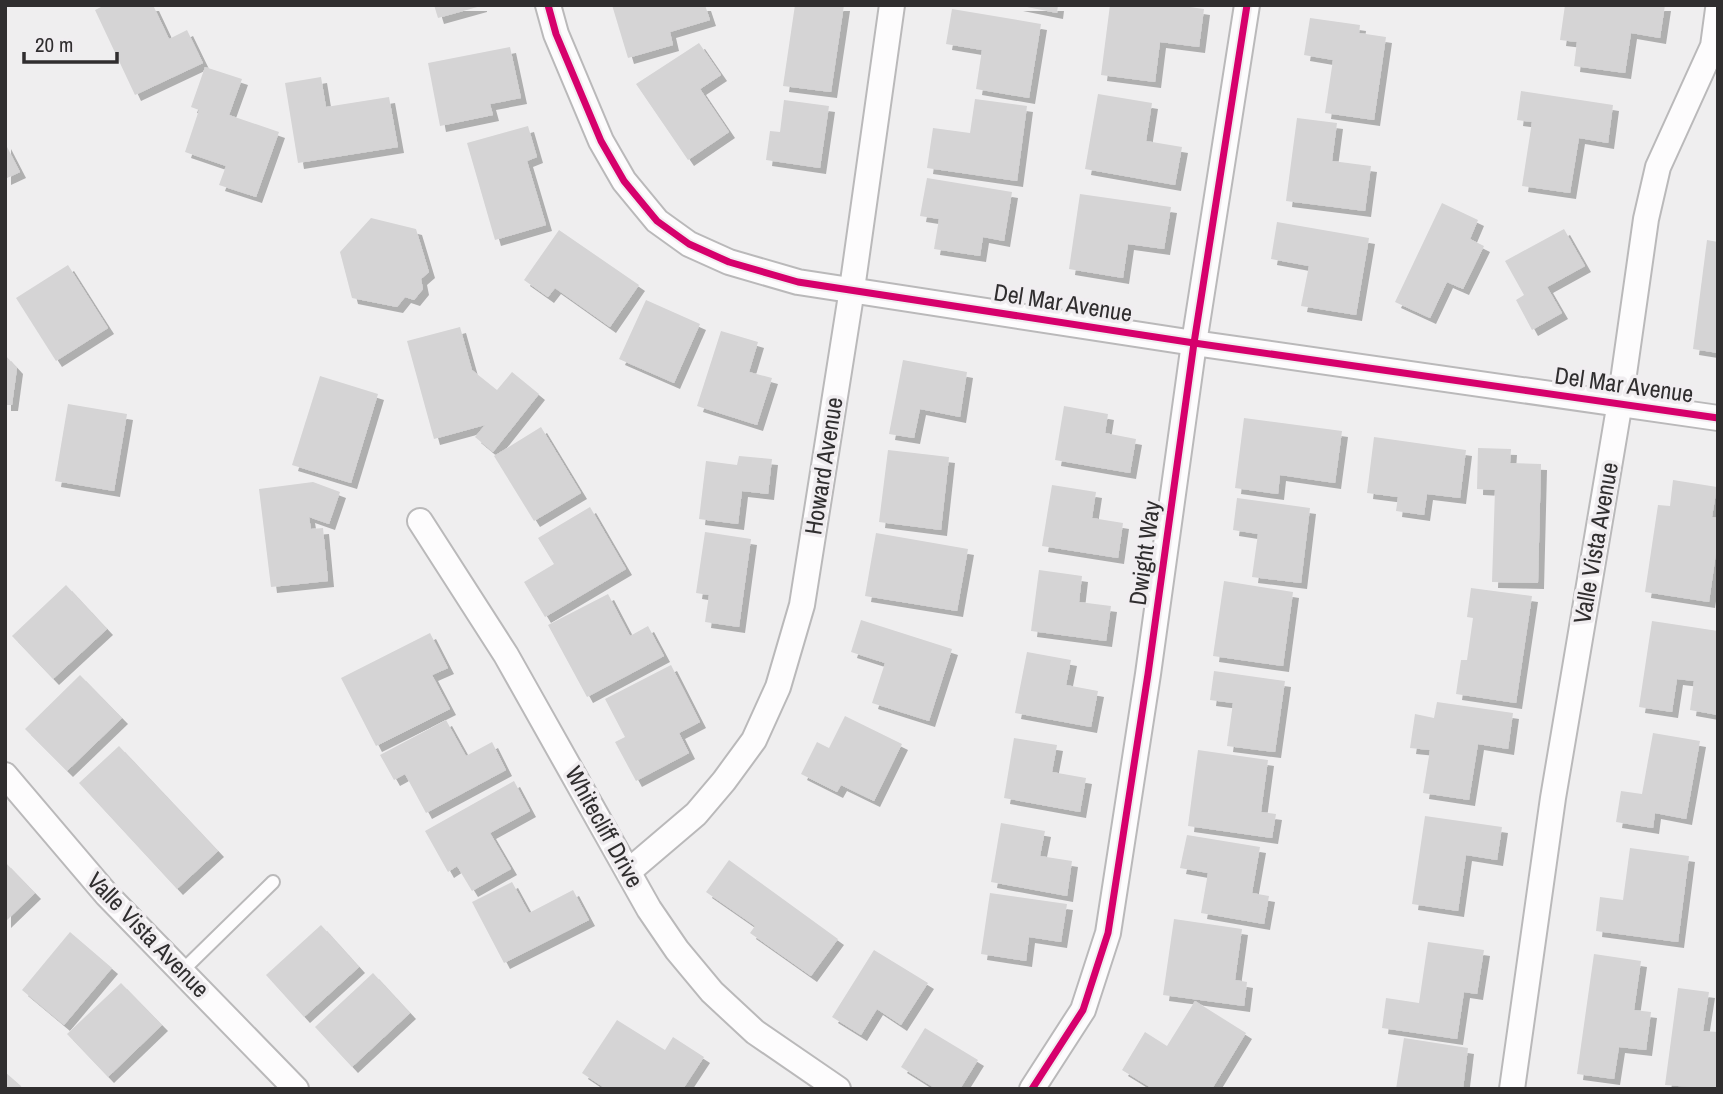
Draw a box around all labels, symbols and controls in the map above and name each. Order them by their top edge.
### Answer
scale bar [24,21,117,65]
text: 20 m [35,30,73,59]
street label: Del Mar Avenue [992,275,1135,329]
street label: Del Mar Avenue [1553,358,1696,410]
street label: Howard Avenue [796,395,850,537]
street label: Valle Vista Avenue [1565,460,1625,626]
street label: Dwight Way [1121,498,1167,607]
street label: Whitecliff Drive [558,760,651,893]
street label: Valle Vista Avenue [81,865,217,1004]

